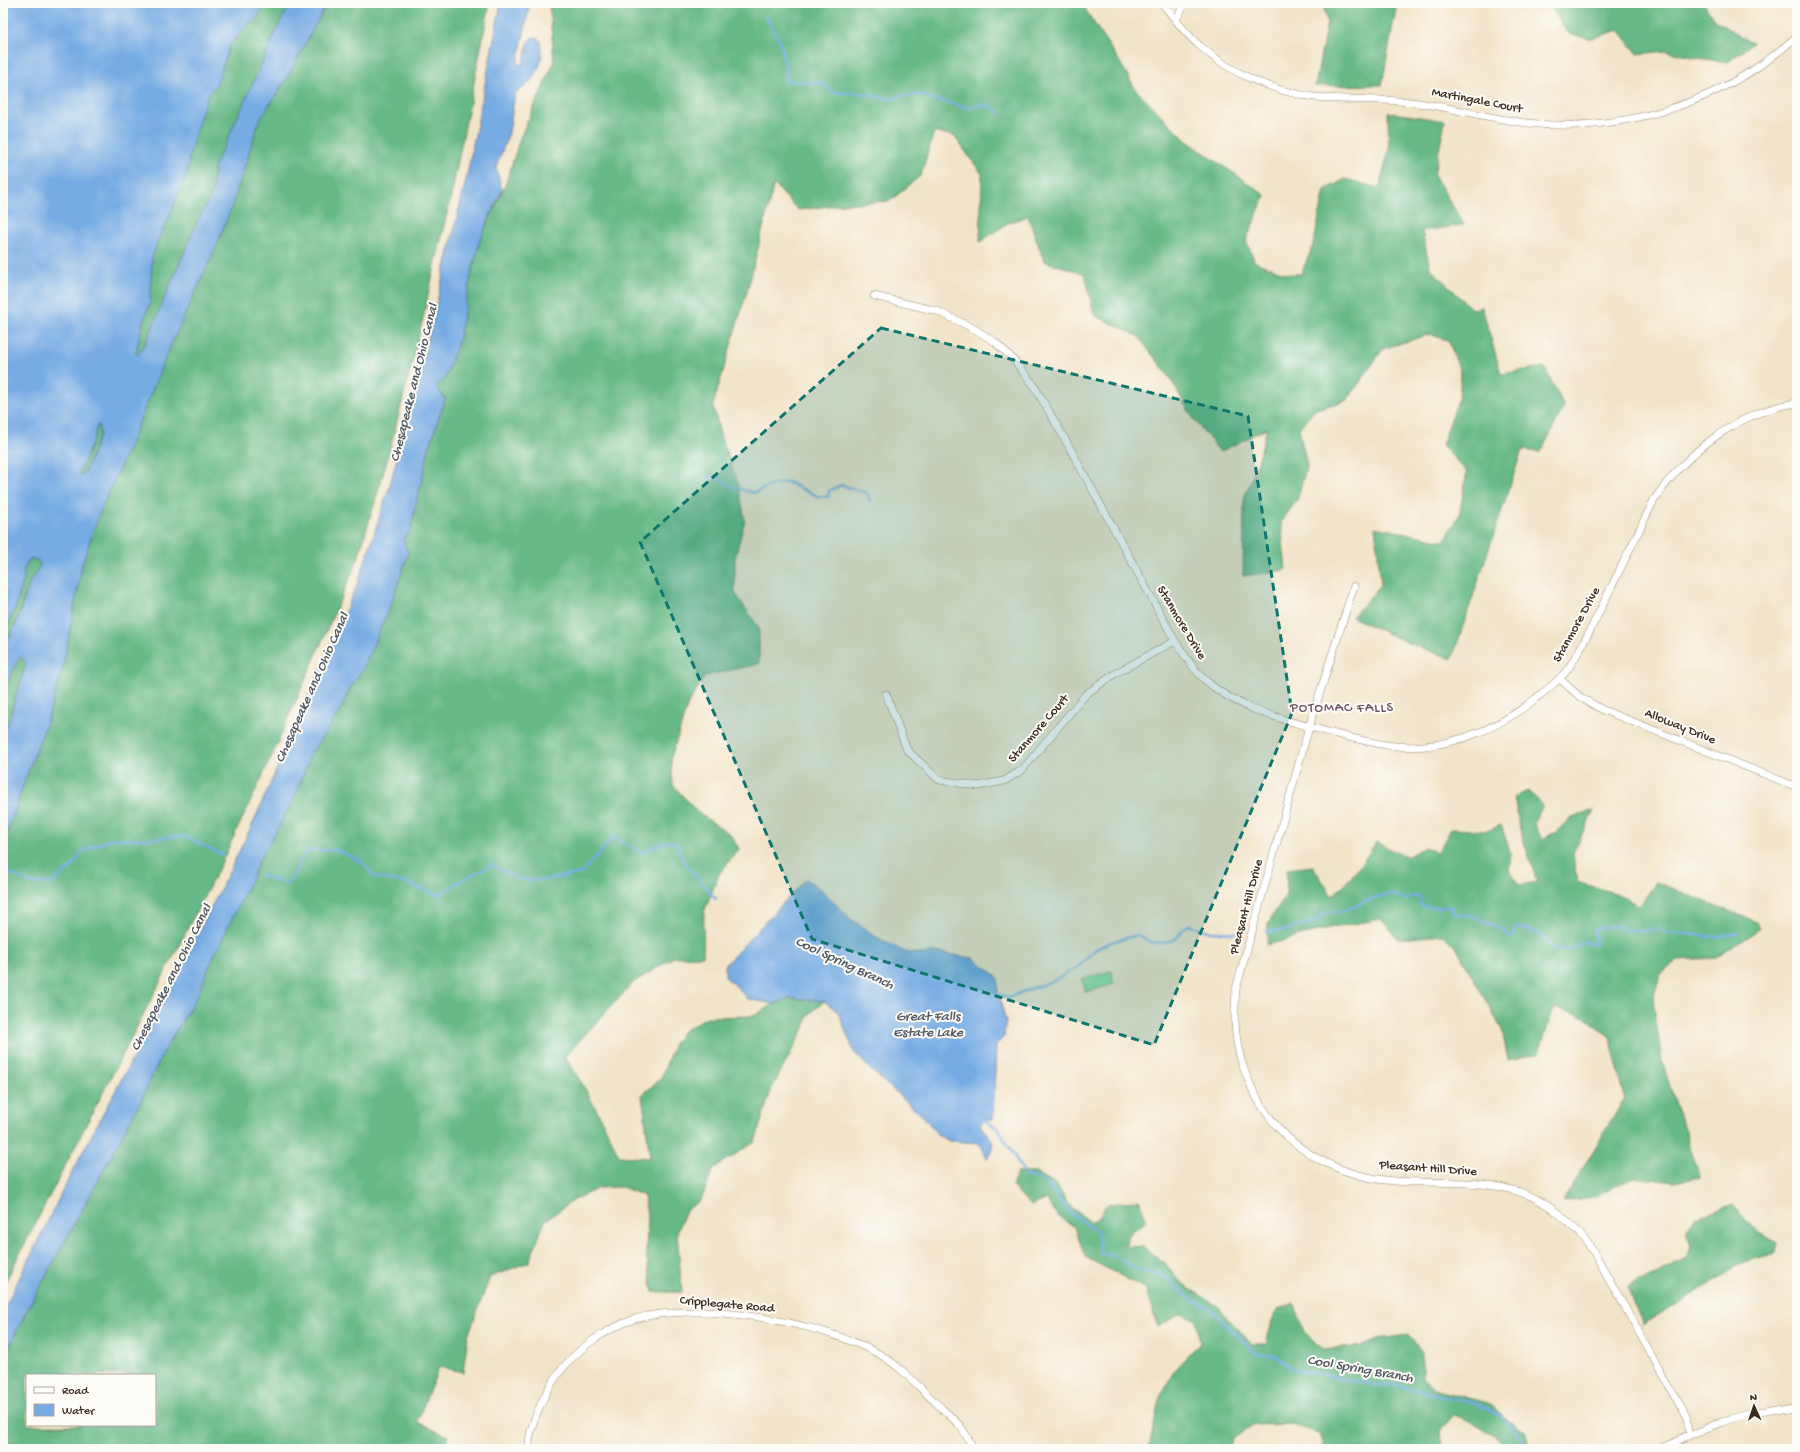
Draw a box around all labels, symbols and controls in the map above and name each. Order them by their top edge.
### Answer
street label: Martingale Court [1430,85,1525,117]
water label: Chesapeake and Ohio Canal [387,301,443,464]
street label: Stanmore Drive [1153,583,1209,663]
street label: Stanmore Drive [1550,585,1604,665]
water label: Chesapeake and Ohio Canal [272,610,354,766]
street label: Stanmore Court [1005,691,1074,766]
district label: POTOMAC FALLS [1289,700,1394,717]
street label: Alloway Drive [1642,706,1718,748]
street label: Pleasant Hill Drive [1227,857,1267,957]
water label: Chesapeake and Ohio Canal [128,901,217,1054]
water label: Cool Spring Branch [792,934,896,994]
water label: Great Falls Estate Lake [893,1009,964,1042]
street label: Pleasant Hill Drive [1378,1158,1478,1180]
street label: Cripplegate Road [679,1293,776,1317]
water label: Cool Spring Branch [1306,1352,1414,1388]
legend [26,1374,156,1426]
text: Road [62,1385,89,1399]
north arrow [1734,1386,1774,1426]
text: N [1750,1392,1757,1404]
text: Water [62,1405,96,1419]

